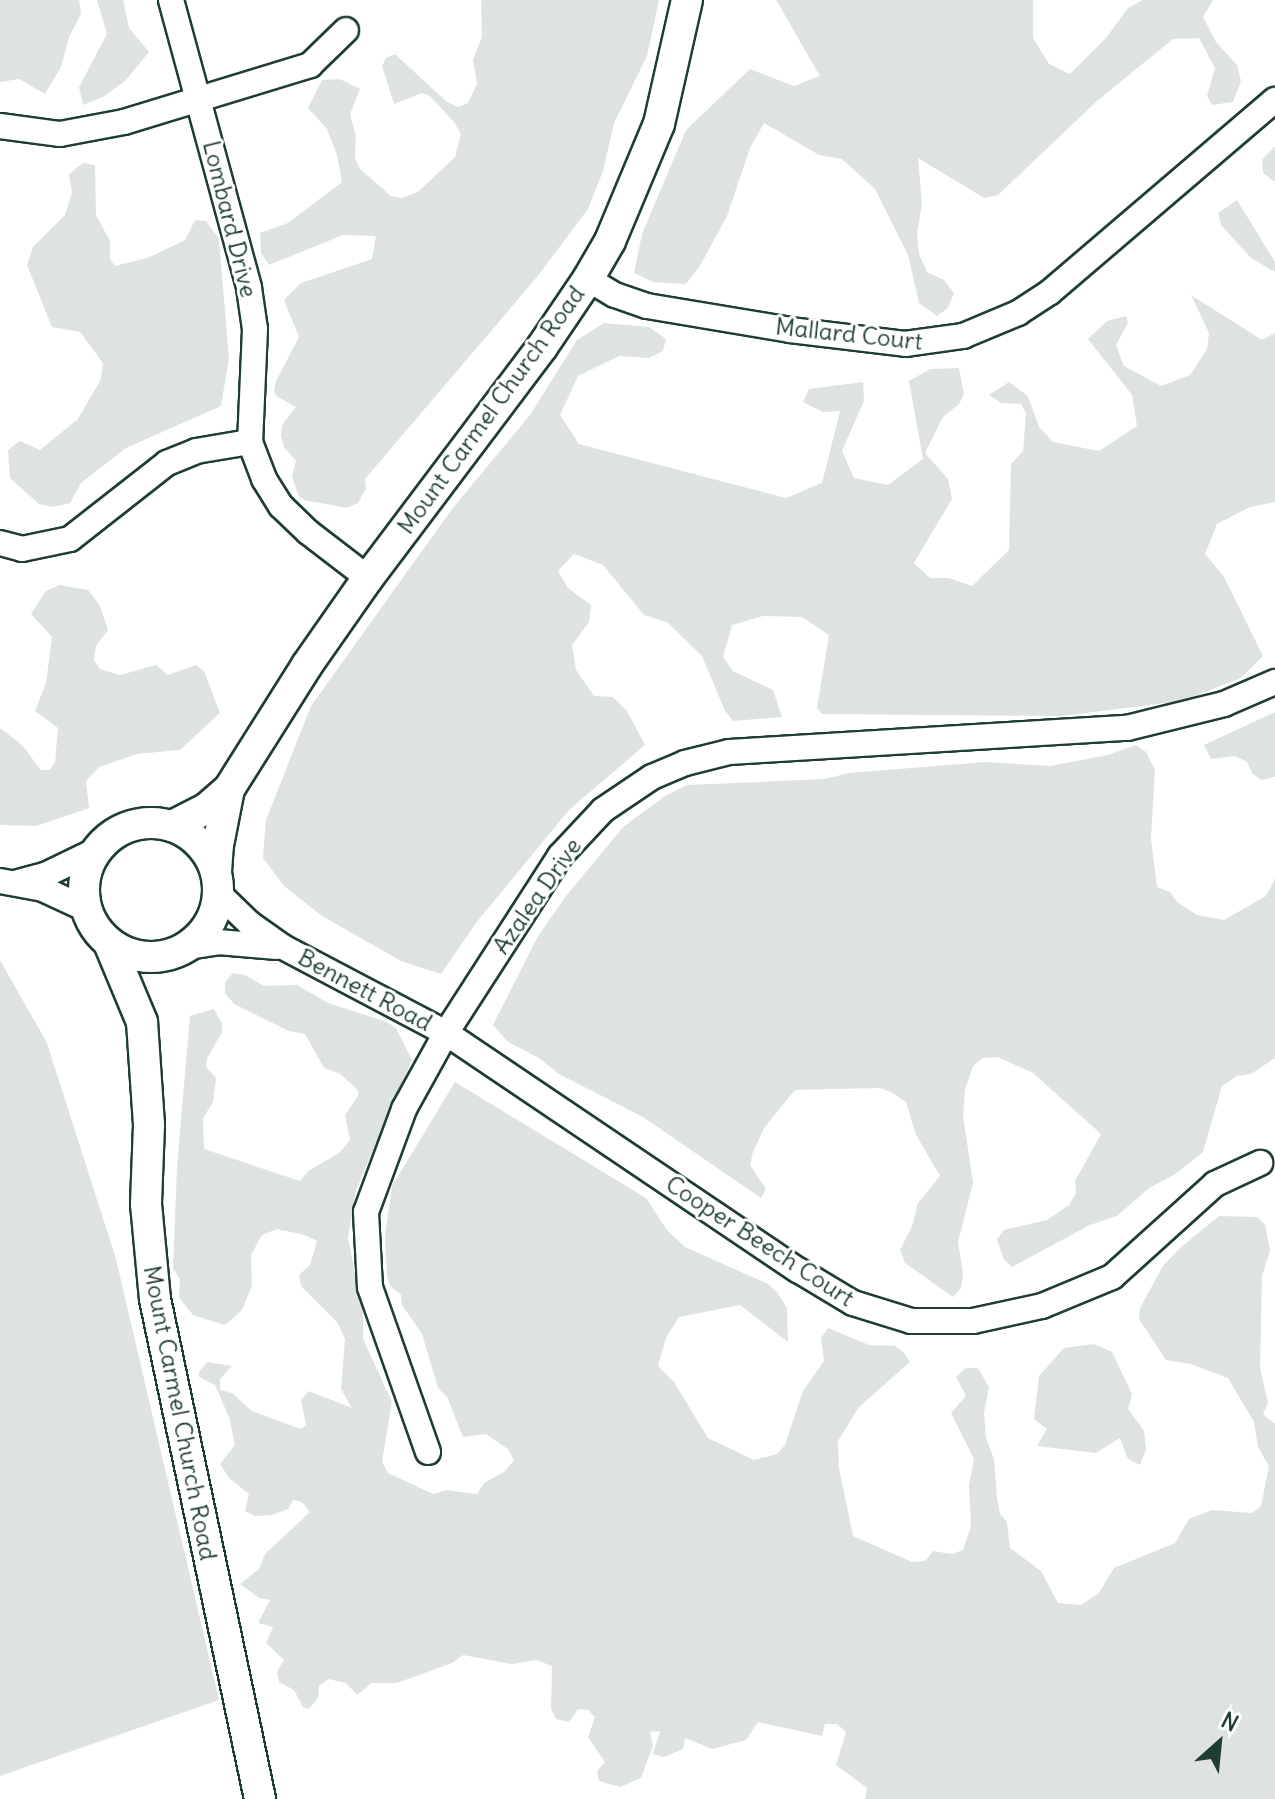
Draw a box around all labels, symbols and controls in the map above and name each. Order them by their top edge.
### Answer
street label: Lombard Drive [197,138,263,300]
street label: Mount Carmel Church Road [391,280,591,540]
street label: Mallard Court [774,312,924,356]
street label: Azalea Drive [487,832,587,960]
street label: Bennett Road [293,943,437,1037]
street label: Cooper Beech Court [660,1169,860,1313]
street label: Mount Carmel Church Road [137,1263,223,1563]
north arrow [1179,1703,1259,1783]
text: N [1217,1706,1243,1738]

